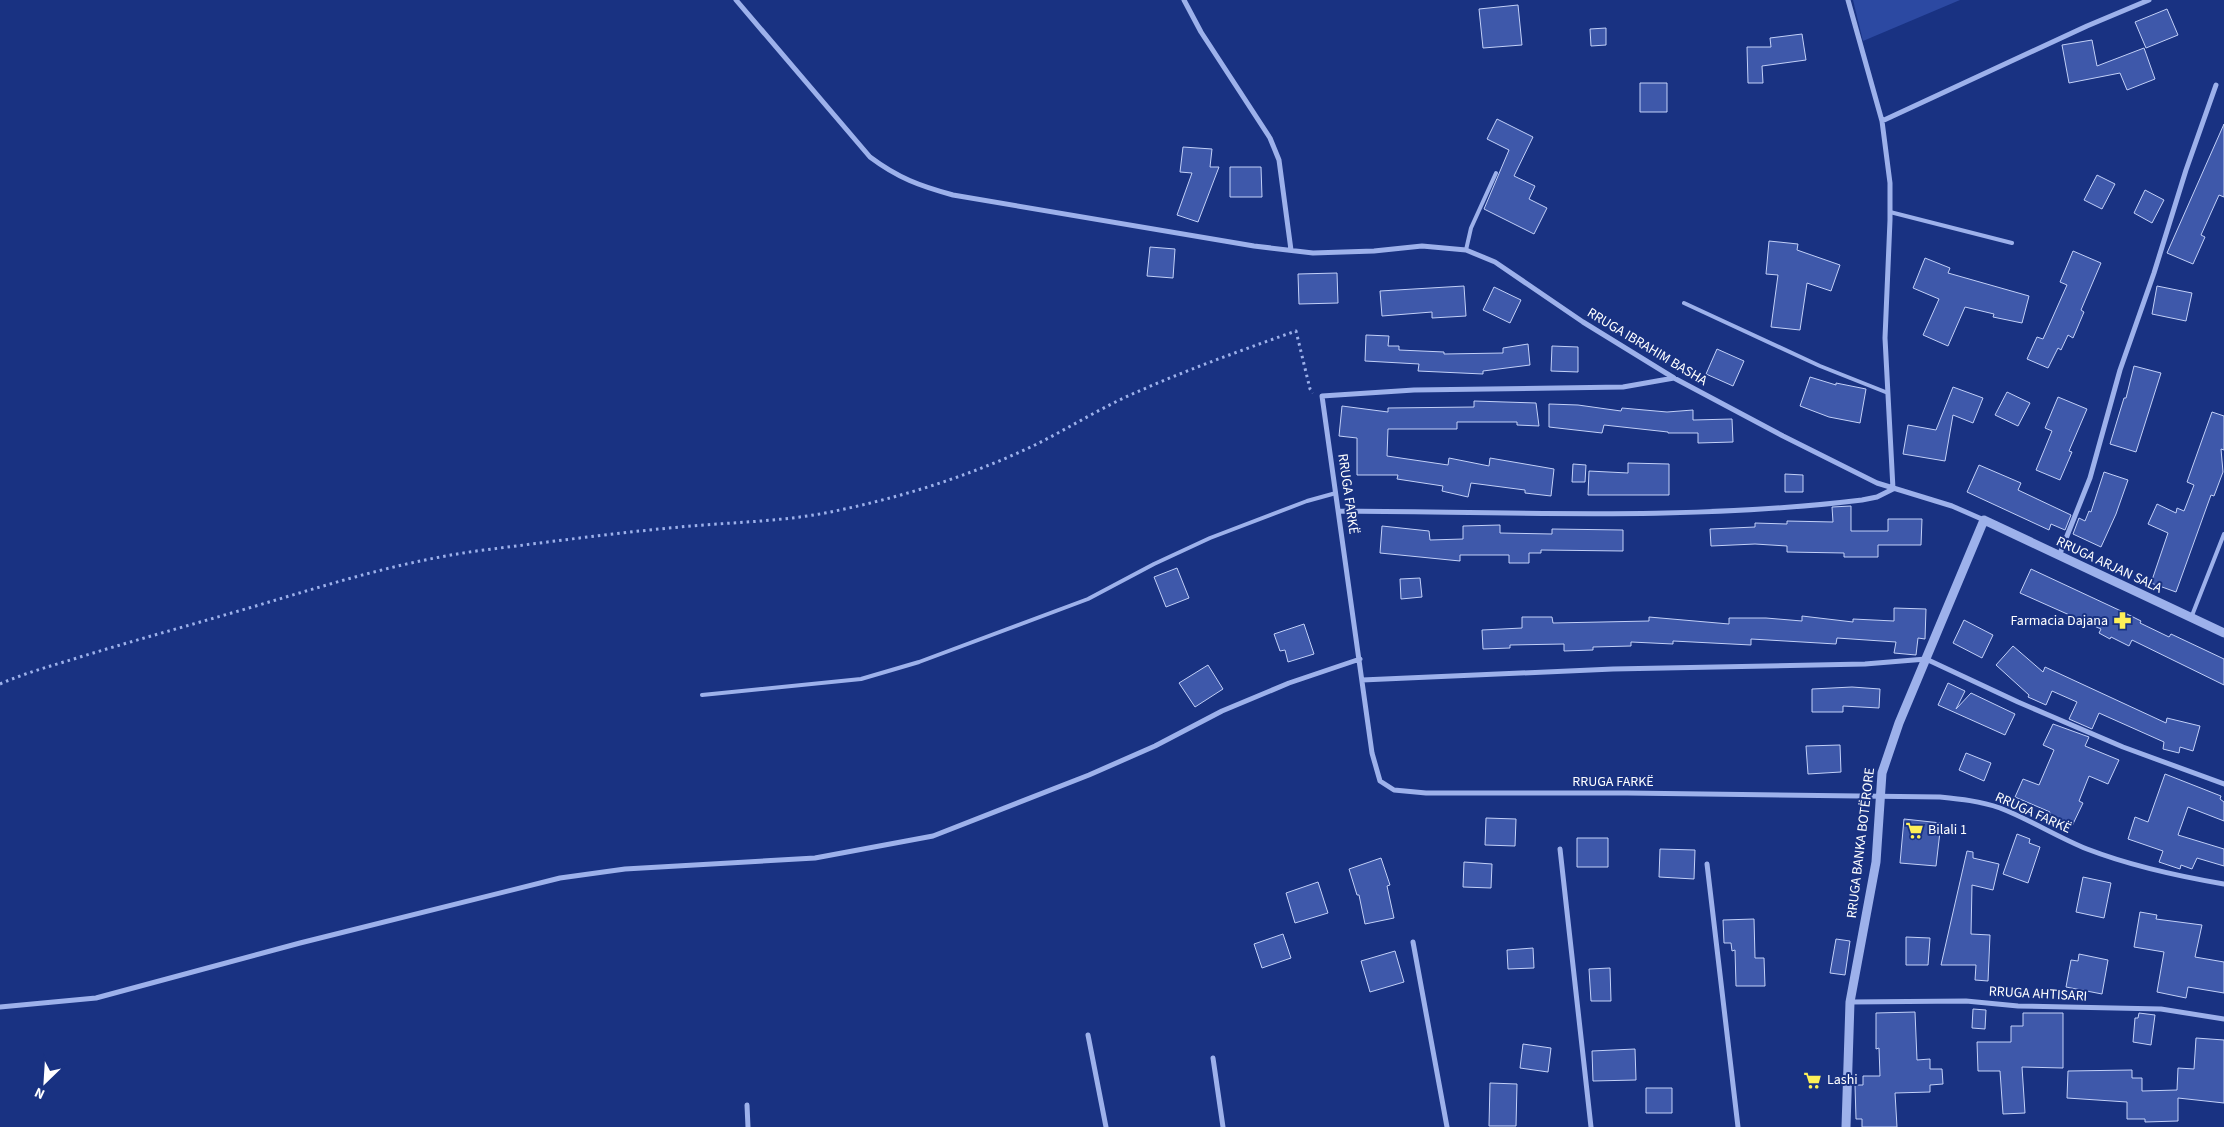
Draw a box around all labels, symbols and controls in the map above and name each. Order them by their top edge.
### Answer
street label: RRUGA IBRAHIM BASHA [1583,303,1711,391]
street label: RRUGA FARKË [1332,452,1364,536]
street label: RRUGA ARJAN SALA [2053,532,2166,599]
place label: Farmacia Dajana [2010,611,2108,631]
pharmacy icon: Farmacia Dajana [2112,611,2132,631]
street label: RRUGA BANKA BOTËRORE [1842,766,1880,920]
street label: RRUGA FARKË [1572,772,1654,792]
street label: RRUGA FARKË [1992,787,2074,839]
supermarket icon: Bilali 1 [1904,820,1924,840]
place label: Bilali 1 [1928,820,1967,840]
street label: RRUGA AHTISARI [1988,981,2088,1007]
north arrow [20,1057,70,1107]
supermarket icon: Lashi [1803,1070,1823,1090]
place label: Lashi [1827,1070,1858,1090]
text: N [31,1082,48,1104]

